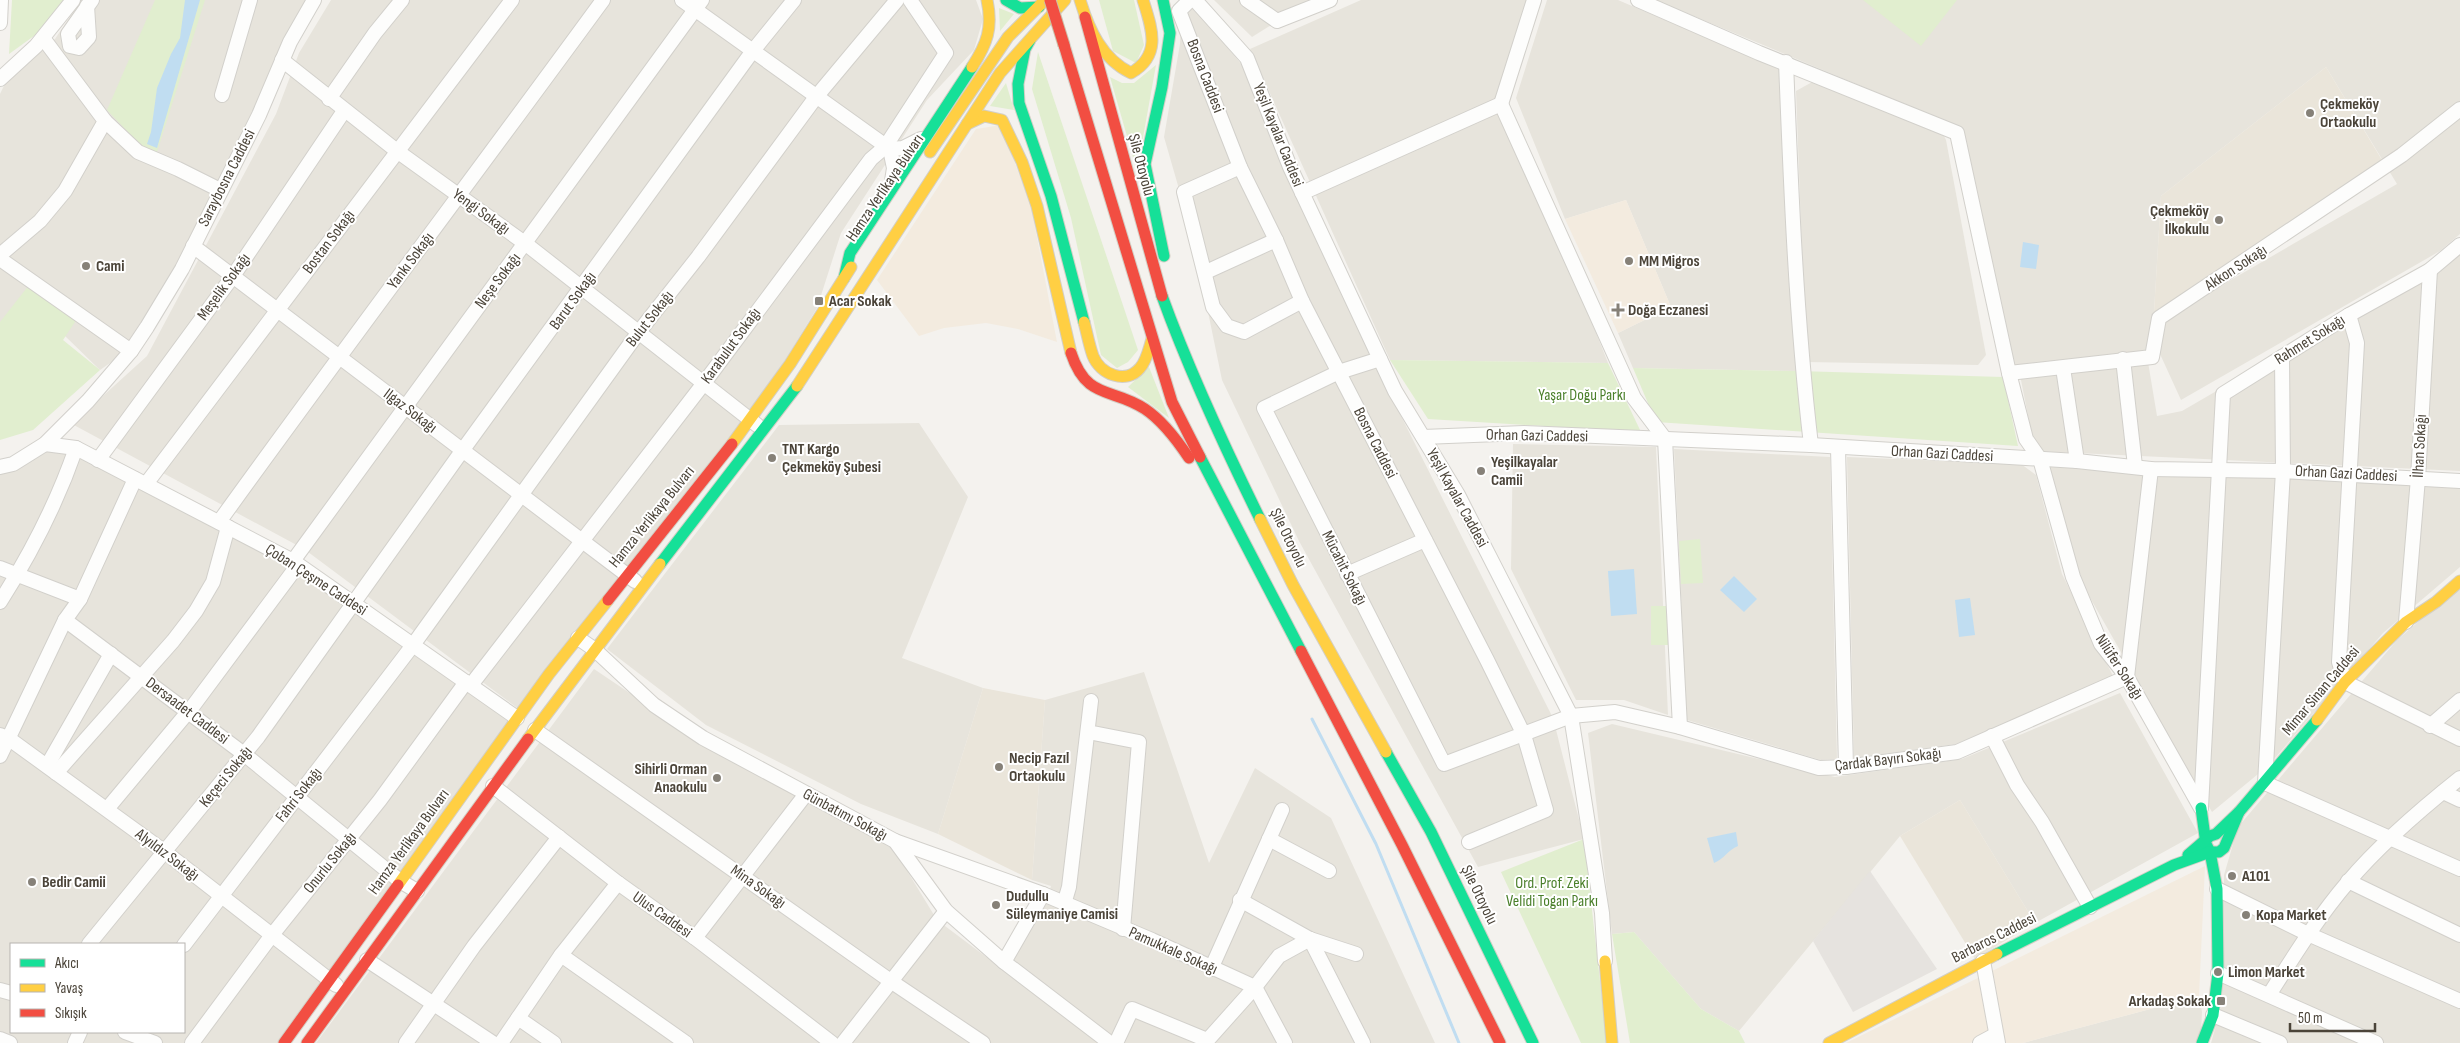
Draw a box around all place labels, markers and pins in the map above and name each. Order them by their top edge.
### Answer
place label: Çekmeköy Ortaokulu [2320,95,2379,132]
marker: Çekmeköy Ortaokulu [2304,107,2316,119]
place label: Çekmeköy İlkokulu [2150,202,2209,239]
marker: Çekmeköy İlkokulu [2213,214,2225,226]
place label: MM Migros [1639,252,1700,271]
marker: MM Migros [1623,255,1635,267]
place label: Cami [96,257,124,276]
marker: Cami [80,260,92,272]
place label: Acar Sokak [828,292,892,311]
marker: Acar Sokak [813,295,825,307]
place label: Doğa Eczanesi [1628,301,1708,320]
marker: Doğa Eczanesi [1612,304,1624,316]
place label: TNT Kargo Çekmeköy Şubesi [782,440,881,477]
marker: TNT Kargo Çekmeköy Şubesi [766,452,778,464]
place label: Yeşilkayalar Camii [1491,453,1558,490]
marker: Yeşilkayalar Camii [1475,465,1487,477]
place label: Necip Fazıl Ortaokulu [1009,749,1069,786]
place label: Sihirli Orman Anaokulu [634,760,707,797]
marker: Necip Fazıl Ortaokulu [993,761,1005,773]
marker: Sihirli Orman Anaokulu [711,772,723,784]
place label: A101 [2241,867,2271,886]
marker: A101 [2226,870,2238,882]
place label: Bedir Camii [42,873,106,892]
marker: Bedir Camii [26,876,38,888]
place label: Dudullu Süleymaniye Camisi [1006,887,1118,924]
marker: Dudullu Süleymaniye Camisi [990,899,1002,911]
place label: Kopa Market [2256,906,2327,925]
marker: Kopa Market [2240,909,2252,921]
place label: Limon Market [2228,963,2305,982]
marker: Limon Market [2212,966,2224,978]
place label: Arkadaş Sokak [2128,992,2211,1011]
marker: Arkadaş Sokak [2215,995,2227,1007]

